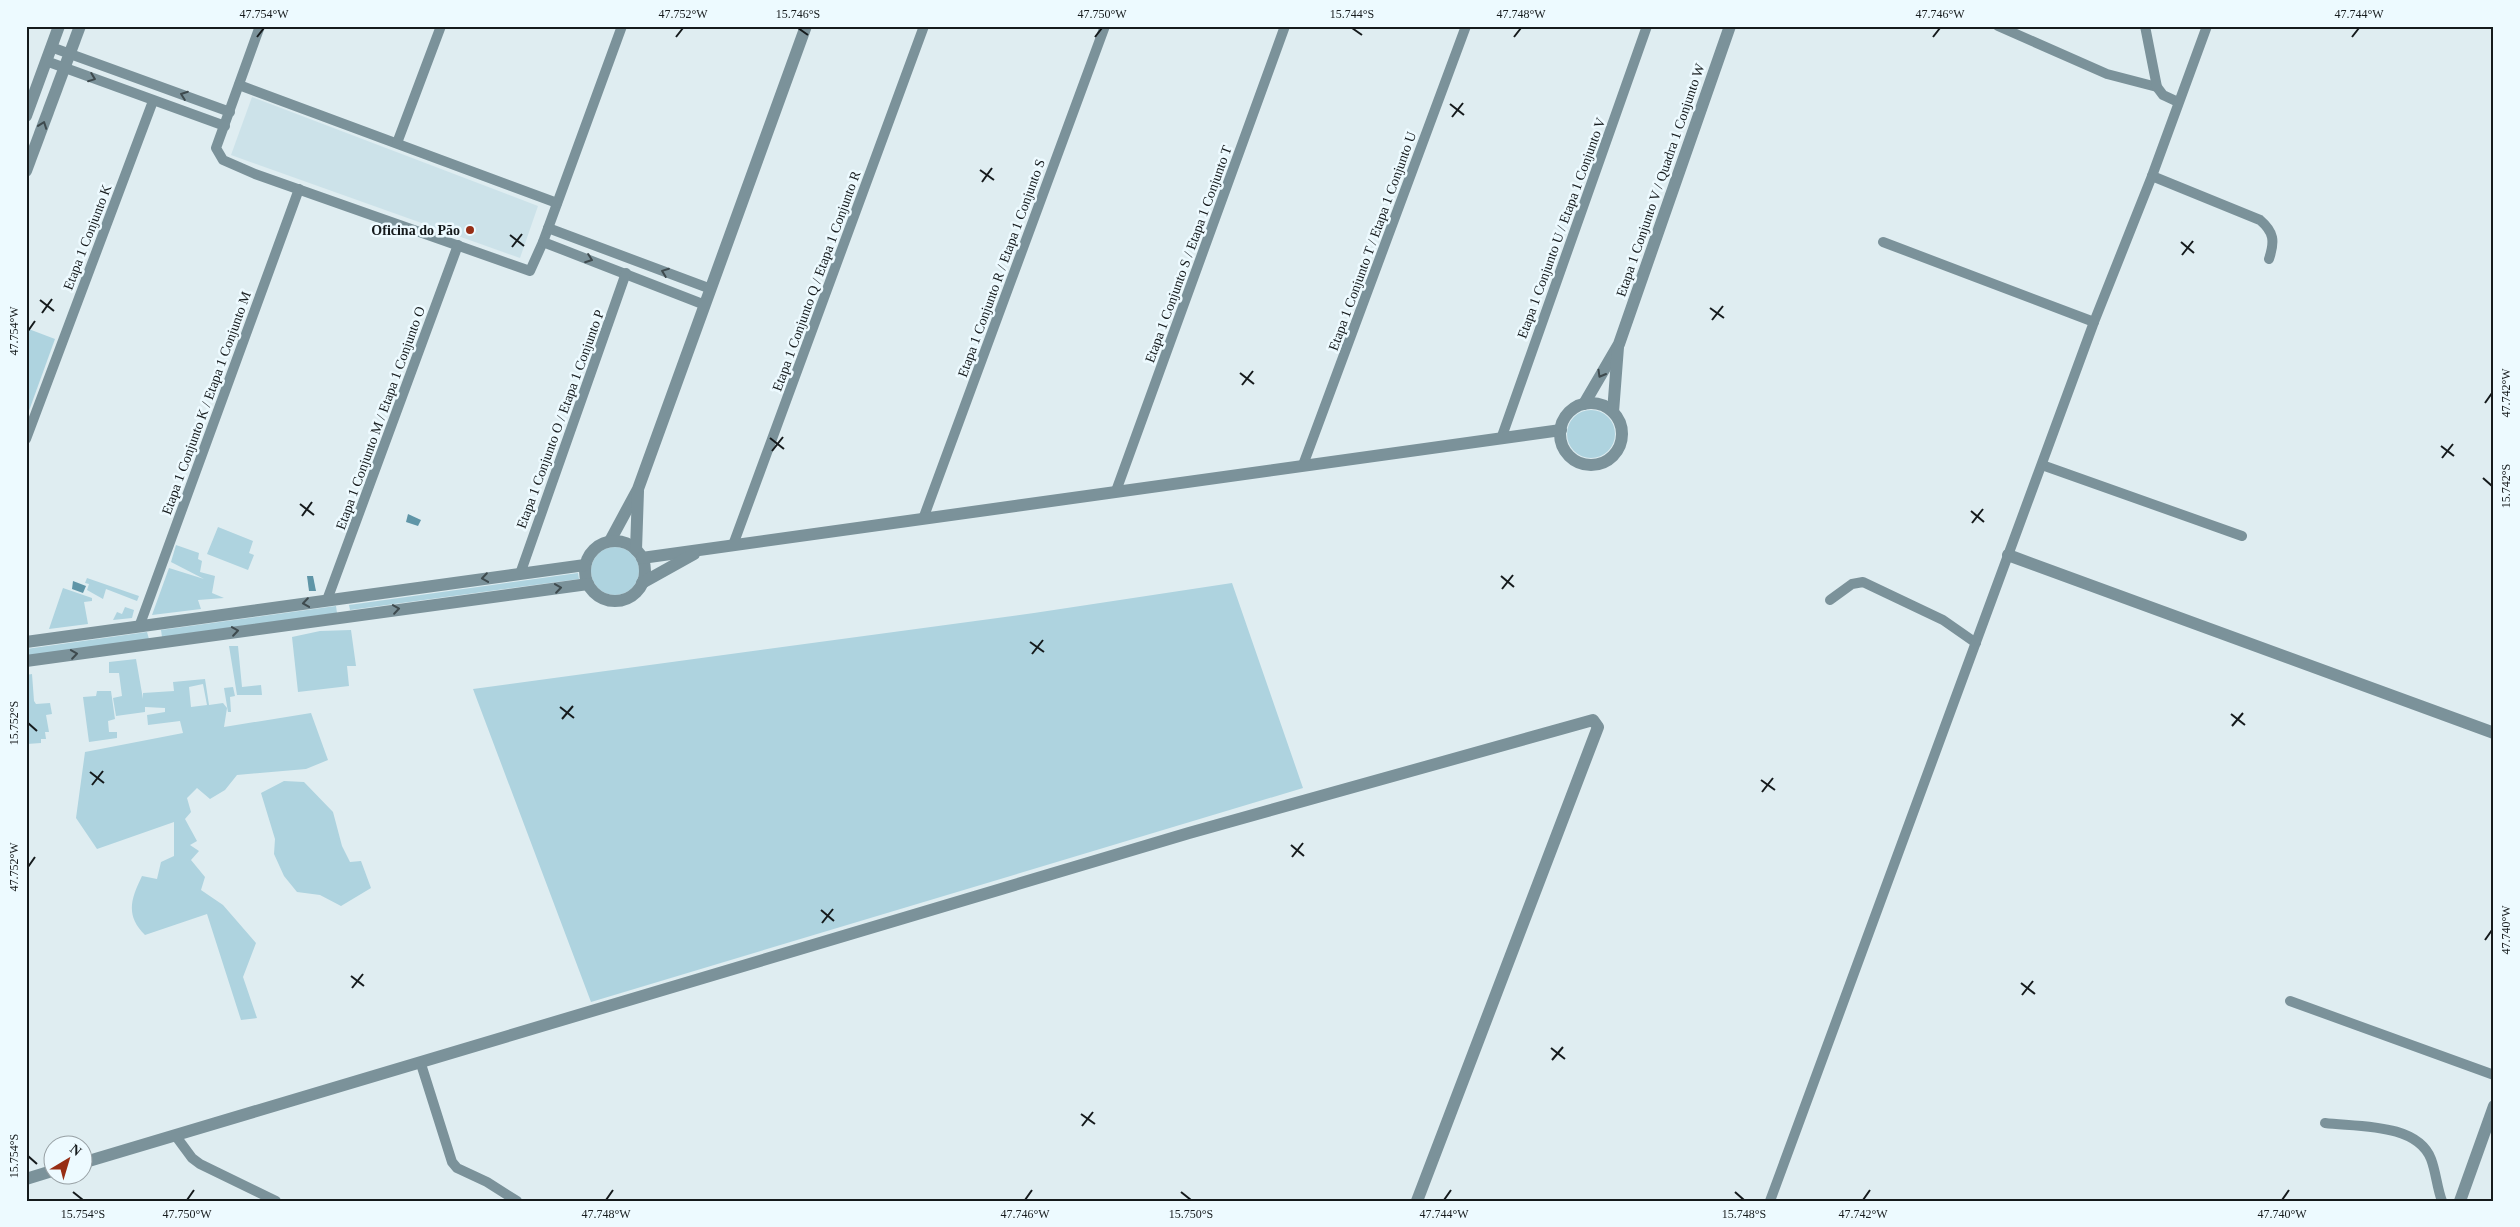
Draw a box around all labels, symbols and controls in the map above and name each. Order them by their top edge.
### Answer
text: 47.754°W [239,7,289,21]
text: 47.752°W [658,7,708,21]
text: 15.746°S [776,7,820,21]
text: 47.750°W [1077,7,1127,21]
text: 15.744°S [1330,7,1374,21]
text: 47.748°W [1496,7,1546,21]
text: 47.746°W [1915,7,1965,21]
text: 47.744°W [2334,7,2384,21]
street label: Etapa 1 Conjunto V / Quadra 1 Conjunto W [1613,61,1708,299]
one-way arrow [87,71,96,82]
one-way arrow [180,91,189,101]
street label: Etapa 1 Conjunto U / Etapa 1 Conjunto V [1514,116,1609,341]
one-way arrow [37,121,47,130]
street label: Etapa 1 Conjunto T / Etapa 1 Conjunto U [1326,130,1419,353]
street label: Etapa 1 Conjunto S / Etapa 1 Conjunto T [1142,143,1235,365]
street label: Etapa 1 Conjunto R / Etapa 1 Conjunto S [955,157,1048,379]
street label: Etapa 1 Conjunto Q / Etapa 1 Conjunto R [770,168,864,393]
street label: Etapa 1 Conjunto K [60,182,114,292]
place label: Oficina do Pão [371,223,460,238]
marker: Oficina do Pão [464,224,476,236]
one-way arrow [584,253,593,263]
one-way arrow [662,267,670,277]
street label: Etapa 1 Conjunto K / Etapa 1 Conjunto M [159,289,254,517]
street label: Etapa 1 Conjunto M / Etapa 1 Conjunto O [333,305,428,532]
text: 47.754°W [7,306,21,356]
street label: Etapa 1 Conjunto O / Etapa 1 Conjunto P [514,308,607,531]
one-way arrow [1598,368,1608,377]
text: 47.742°W [2499,368,2513,418]
text: 15.742°S [2499,464,2513,508]
one-way arrow [481,573,489,583]
one-way arrow [554,583,562,594]
one-way arrow [302,597,311,607]
one-way arrow [392,605,401,615]
one-way arrow [232,626,240,637]
one-way arrow [70,649,79,659]
text: 15.752°S [7,701,21,745]
text: 47.752°W [7,842,21,892]
text: 47.740°W [2499,905,2513,955]
text: 15.754°S [7,1134,21,1178]
north arrow [42,1134,92,1184]
text: N [67,1141,84,1159]
text: 15.754°S [61,1207,105,1221]
text: 47.750°W [162,1207,212,1221]
text: 47.748°W [581,1207,631,1221]
text: 47.746°W [1000,1207,1050,1221]
text: 15.750°S [1169,1207,1213,1221]
text: 47.744°W [1419,1207,1469,1221]
text: 15.748°S [1722,1207,1766,1221]
text: 47.742°W [1838,1207,1888,1221]
text: 47.740°W [2257,1207,2307,1221]

